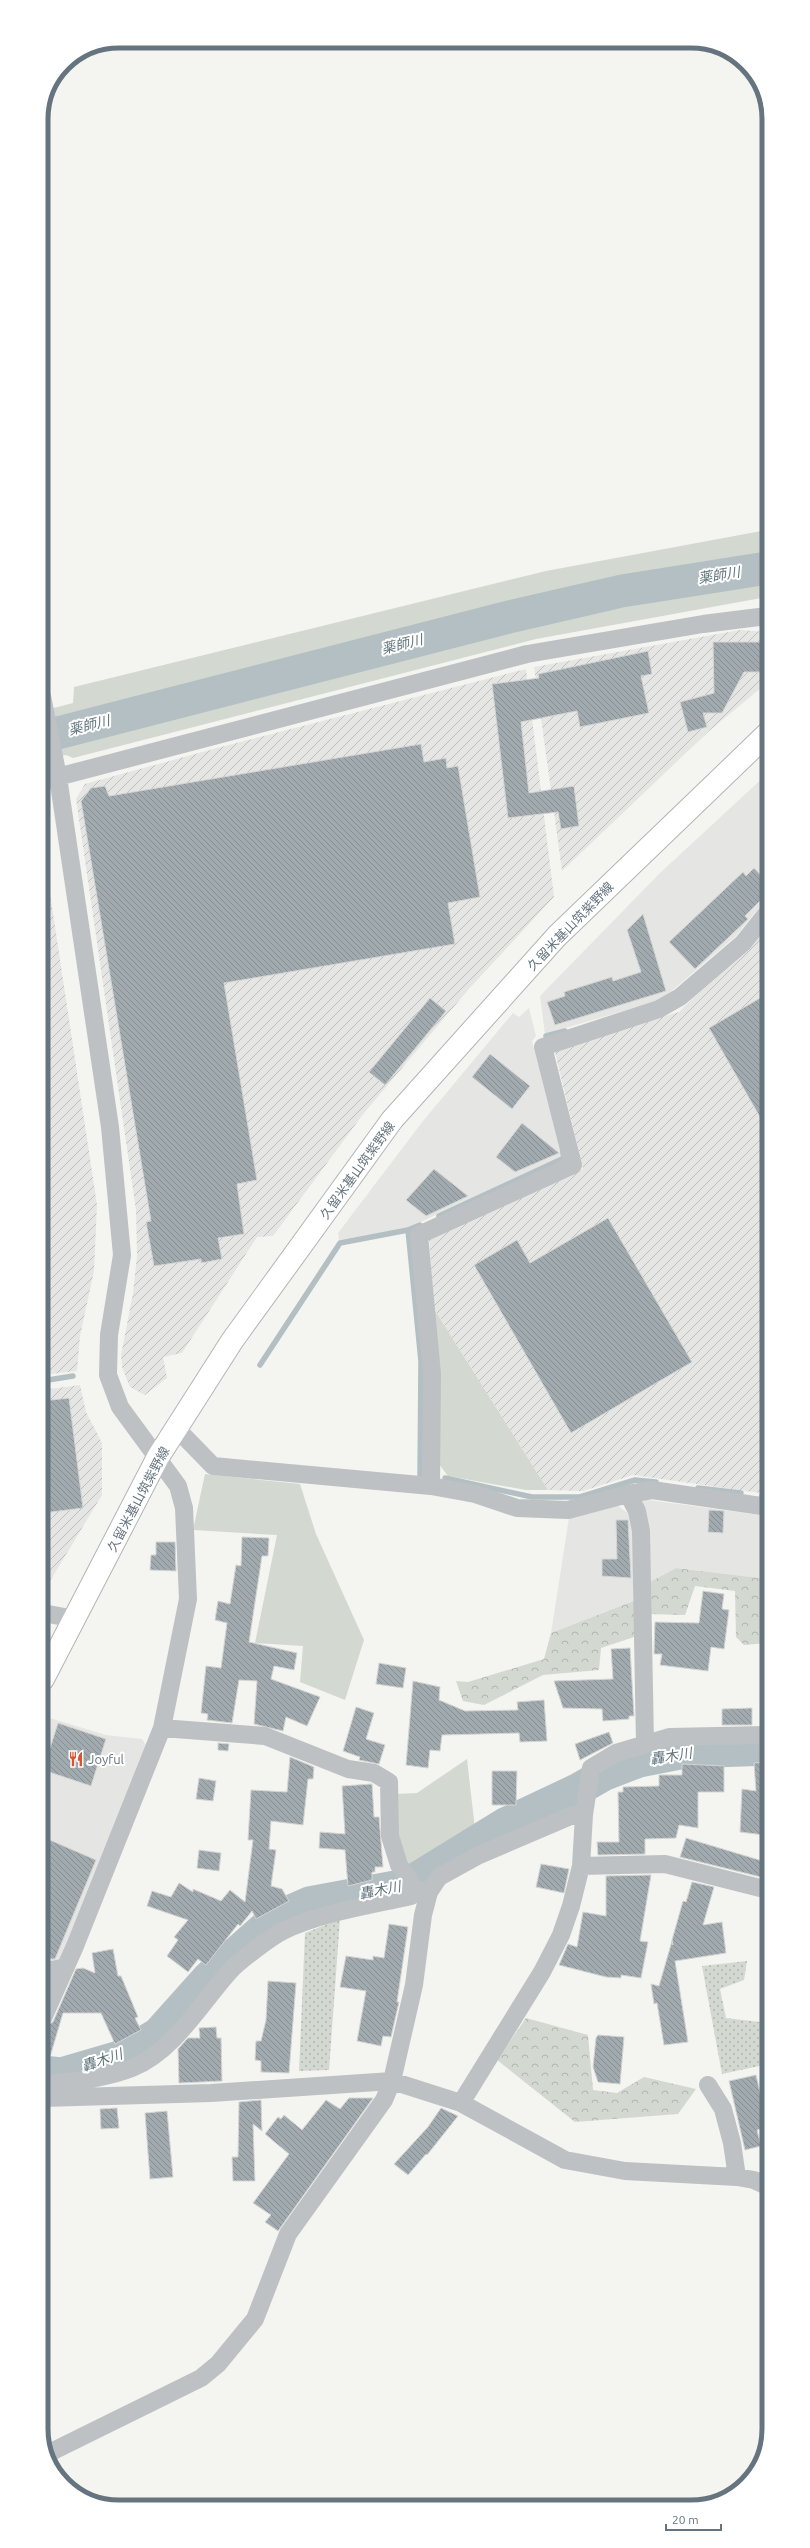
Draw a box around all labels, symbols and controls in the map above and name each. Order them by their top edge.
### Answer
water label: 薬師川 [697,564,743,586]
water label: 薬師川 [380,631,426,657]
water label: 薬師川 [67,712,113,738]
street label: 久留米基山筑紫野線 [524,879,616,973]
street label: 久留米基山筑紫野線 [317,1119,397,1221]
street label: 久留米基山筑紫野線 [104,1444,172,1554]
water label: 轟木川 [649,1745,695,1767]
restaurant icon: Joyful [67,1750,85,1768]
place label: Joyful [88,1752,125,1766]
water label: 轟木川 [358,1878,404,1902]
water label: 轟木川 [80,2045,126,2074]
scale bar [666,2506,721,2532]
text: 20 m [672,2513,699,2526]

